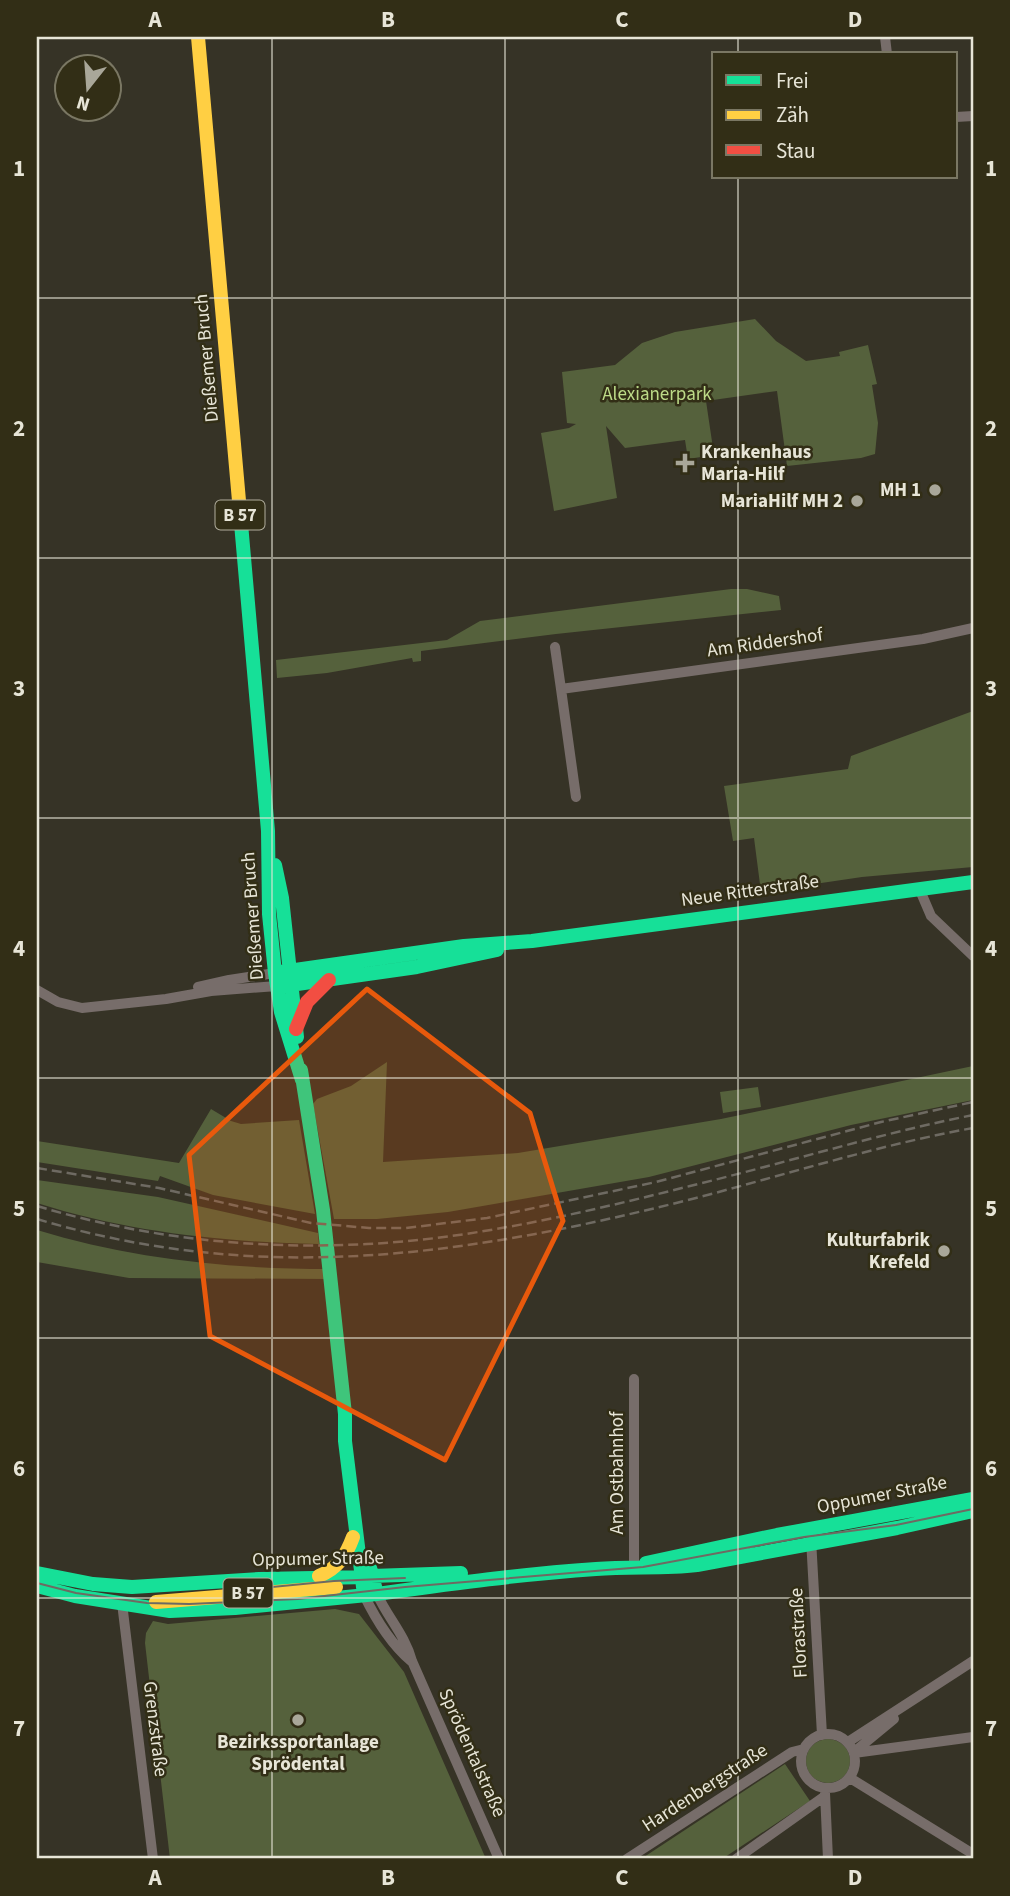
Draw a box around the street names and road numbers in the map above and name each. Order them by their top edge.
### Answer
street label: Dießemer Bruch [188,293,226,423]
road number: B 57 [216,500,264,530]
street label: Am Riddershof [705,621,826,664]
street label: Dießemer Bruch [235,851,271,981]
street label: Neue Ritterstraße [679,868,821,914]
street label: Am Ostbahnhof [604,1410,631,1535]
street label: Oppumer Straße [815,1469,949,1521]
street label: Oppumer Straße [252,1544,384,1574]
road number: B 57 [224,1578,272,1608]
street label: Florastraße [783,1587,815,1679]
street label: Grenzstraße [136,1680,174,1778]
street label: Sprödentalstraße [432,1684,512,1822]
street label: Hardenbergstraße [637,1737,773,1839]

